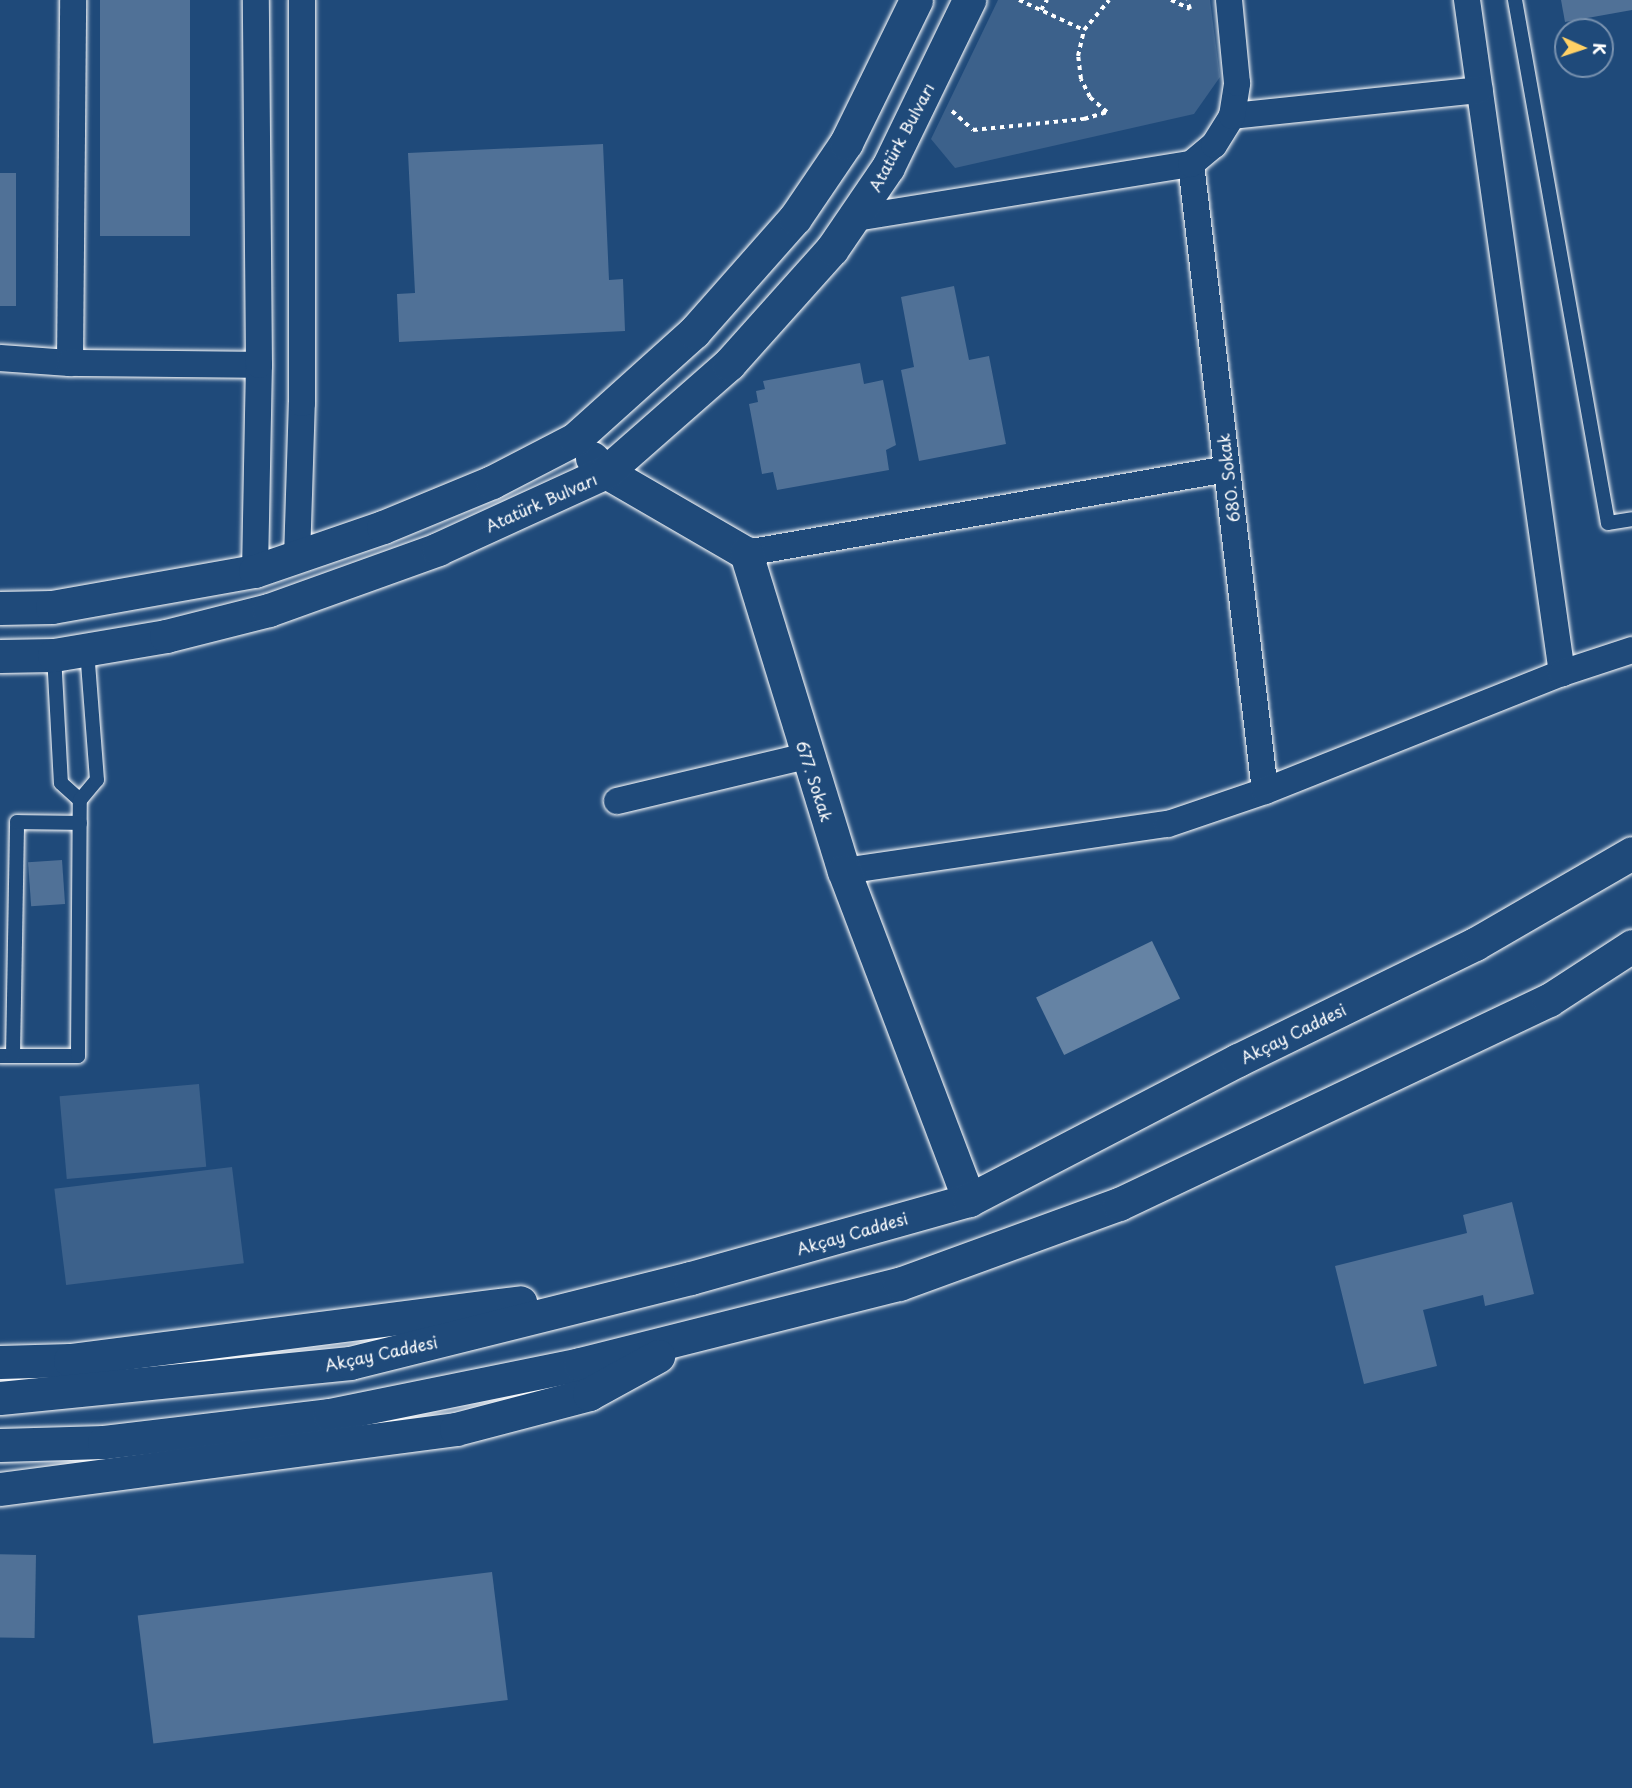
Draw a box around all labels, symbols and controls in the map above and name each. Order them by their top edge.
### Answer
north arrow [1554,18,1614,78]
text: K [1588,42,1612,55]
street label: Atatürk Bulvarı [864,79,938,195]
street label: 680. Sokak [1213,432,1243,524]
street label: Atatürk Bulvarı [482,469,600,535]
street label: 677. Sokak [793,738,837,824]
street label: Akçay Caddesi [1238,999,1348,1067]
street label: Akçay Caddesi [795,1208,909,1258]
street label: Akçay Caddesi [323,1332,439,1374]

